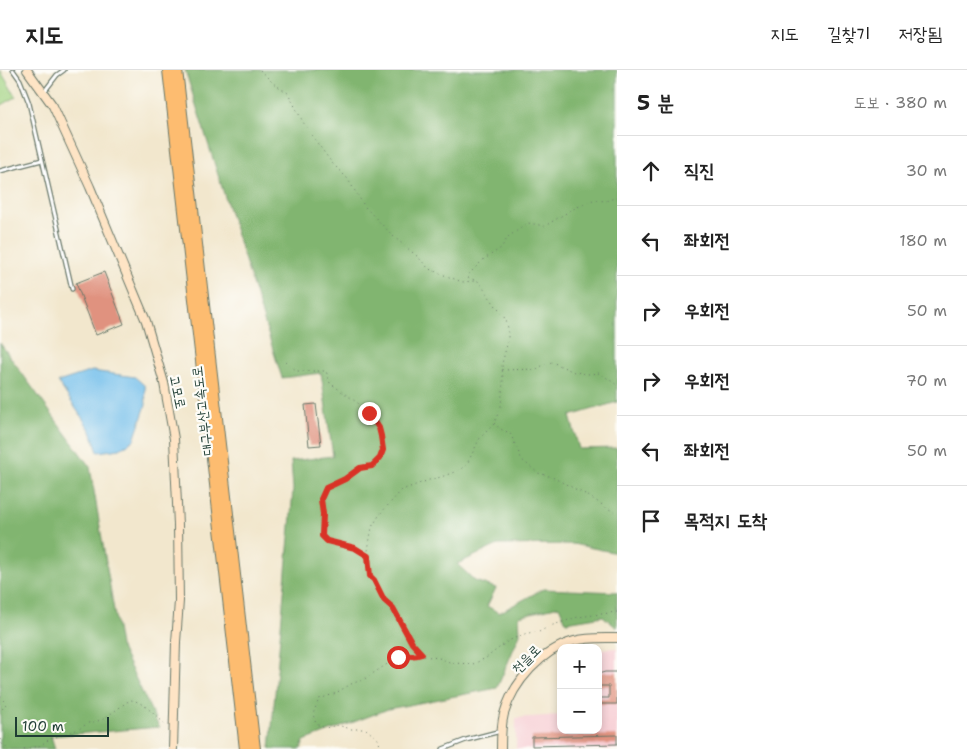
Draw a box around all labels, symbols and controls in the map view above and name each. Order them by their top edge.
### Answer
text: 지도 [25,19,64,51]
text: 지도 [770,22,799,46]
text: 길찾기 [827,22,871,46]
text: 저장됨 [899,22,942,46]
text: 5 분 [637,89,674,117]
text: 도보 · 380 m [854,92,947,113]
icon: ahead [637,157,665,185]
text: 직진 [684,158,715,183]
text: 30 m [906,160,947,181]
icon: left [637,227,665,255]
text: 좌회전 [684,228,730,253]
text: 180 m [899,230,947,251]
icon: right [637,297,665,325]
text: 우회전 [684,298,730,323]
text: 50 m [907,300,947,321]
street label: 대구부산고속도로 [188,365,216,457]
icon: right [637,367,665,395]
text: 우회전 [684,368,730,393]
text: 70 m [906,370,947,391]
street label: 고모로 [166,374,190,410]
route end [358,402,381,425]
icon: left [637,437,665,465]
text: 좌회전 [684,438,730,463]
text: 50 m [907,440,947,461]
icon: arrive [637,507,665,535]
text: 목적지 도착 [684,508,767,533]
street label: 천을로 [508,641,544,677]
map controls [557,644,602,734]
button: + [557,644,602,689]
route start [387,646,410,669]
button: − [557,689,602,734]
scale bar [15,714,109,737]
text: 100 m [22,717,64,735]

